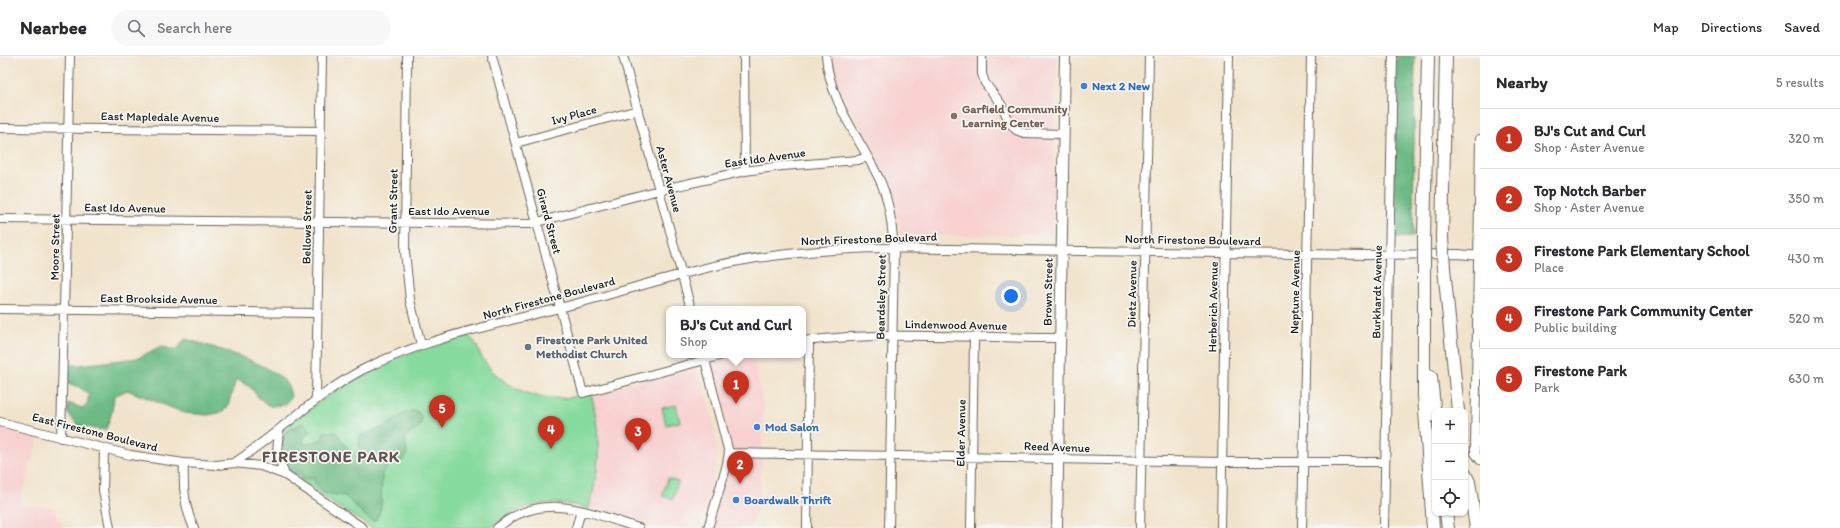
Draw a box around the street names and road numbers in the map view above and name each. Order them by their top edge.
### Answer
street label: Ivy Place [550,102,598,128]
street label: East Mapledale Avenue [101,109,220,125]
street label: Aster Avenue [653,144,685,214]
street label: East Ido Avenue [724,145,807,171]
street label: Grant Street [385,168,401,233]
street label: Girard Street [534,187,565,256]
street label: Bellows Street [299,189,315,264]
street label: East Ido Avenue [84,200,166,216]
street label: East Ido Avenue [408,204,490,218]
street label: Moore Street [47,213,63,281]
street label: North Firestone Boulevard [801,230,938,248]
street label: North Firestone Boulevard [1125,232,1262,248]
street label: Burkhardt Avenue [1369,245,1385,339]
street label: Neptune Avenue [1287,250,1303,334]
street label: Beardsley Street [873,254,889,340]
street label: Brown Street [1040,257,1056,326]
street label: Dietz Avenue [1124,260,1140,328]
street label: Herberich Avenue [1205,261,1221,353]
street label: North Firestone Boulevard [481,273,617,322]
street label: East Brookside Avenue [100,291,218,307]
street label: Lindenwood Avenue [905,317,1008,333]
street label: Elder Avenue [953,399,969,467]
street label: East Firestone Boulevard [31,410,160,455]
street label: Reed Avenue [1024,439,1091,455]

